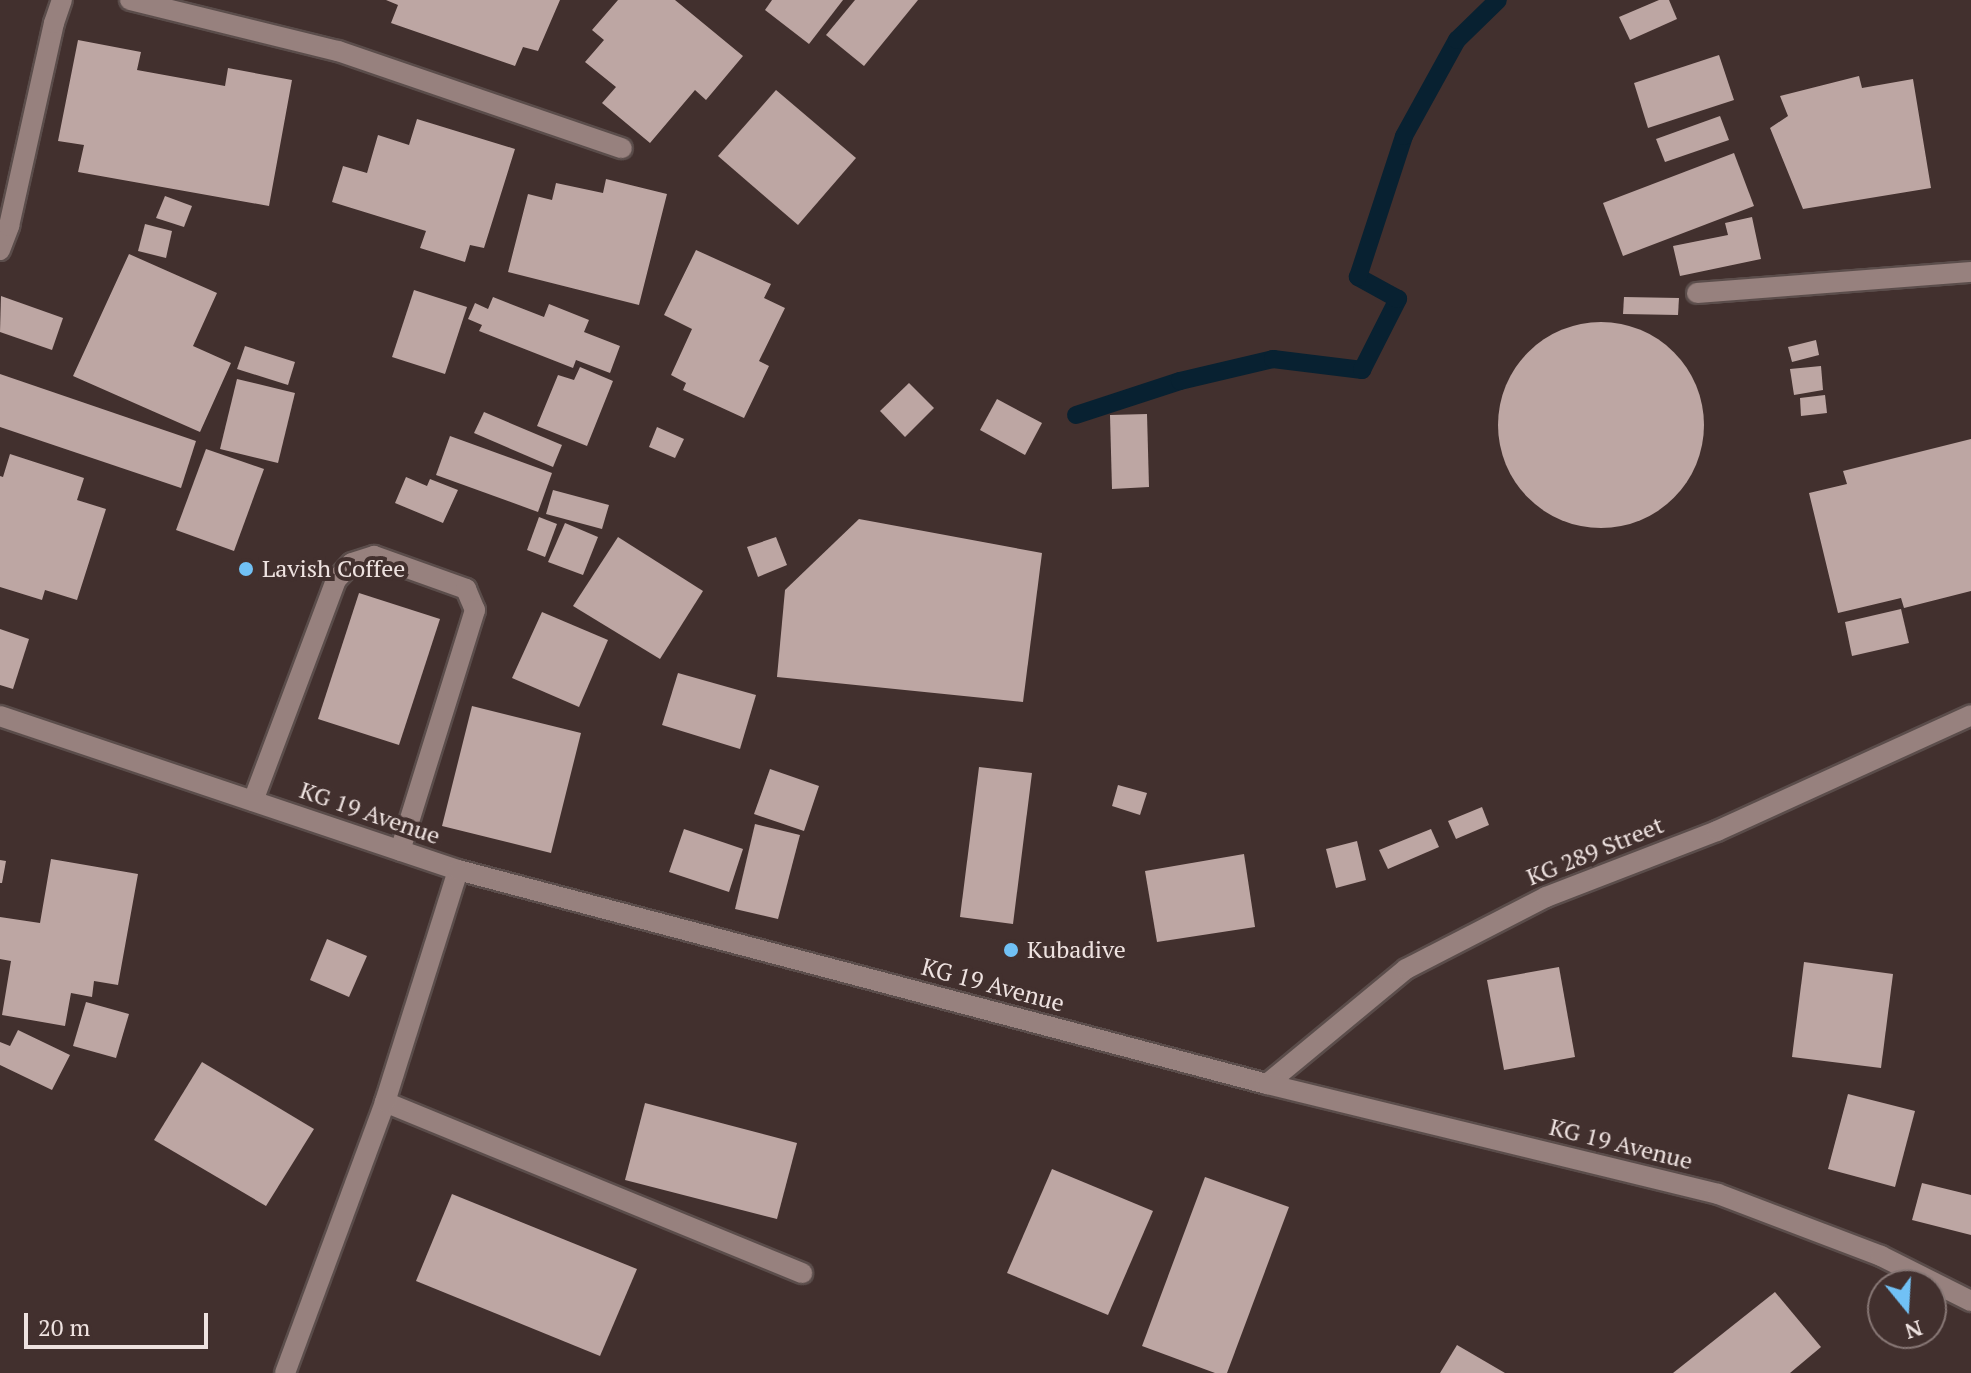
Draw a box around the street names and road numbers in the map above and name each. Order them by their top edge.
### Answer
street label: KG 19 Avenue [296,775,444,851]
street label: KG 289 Street [1522,810,1668,892]
street label: KG 19 Avenue [918,952,1068,1018]
street label: KG 19 Avenue [1546,1112,1696,1176]

